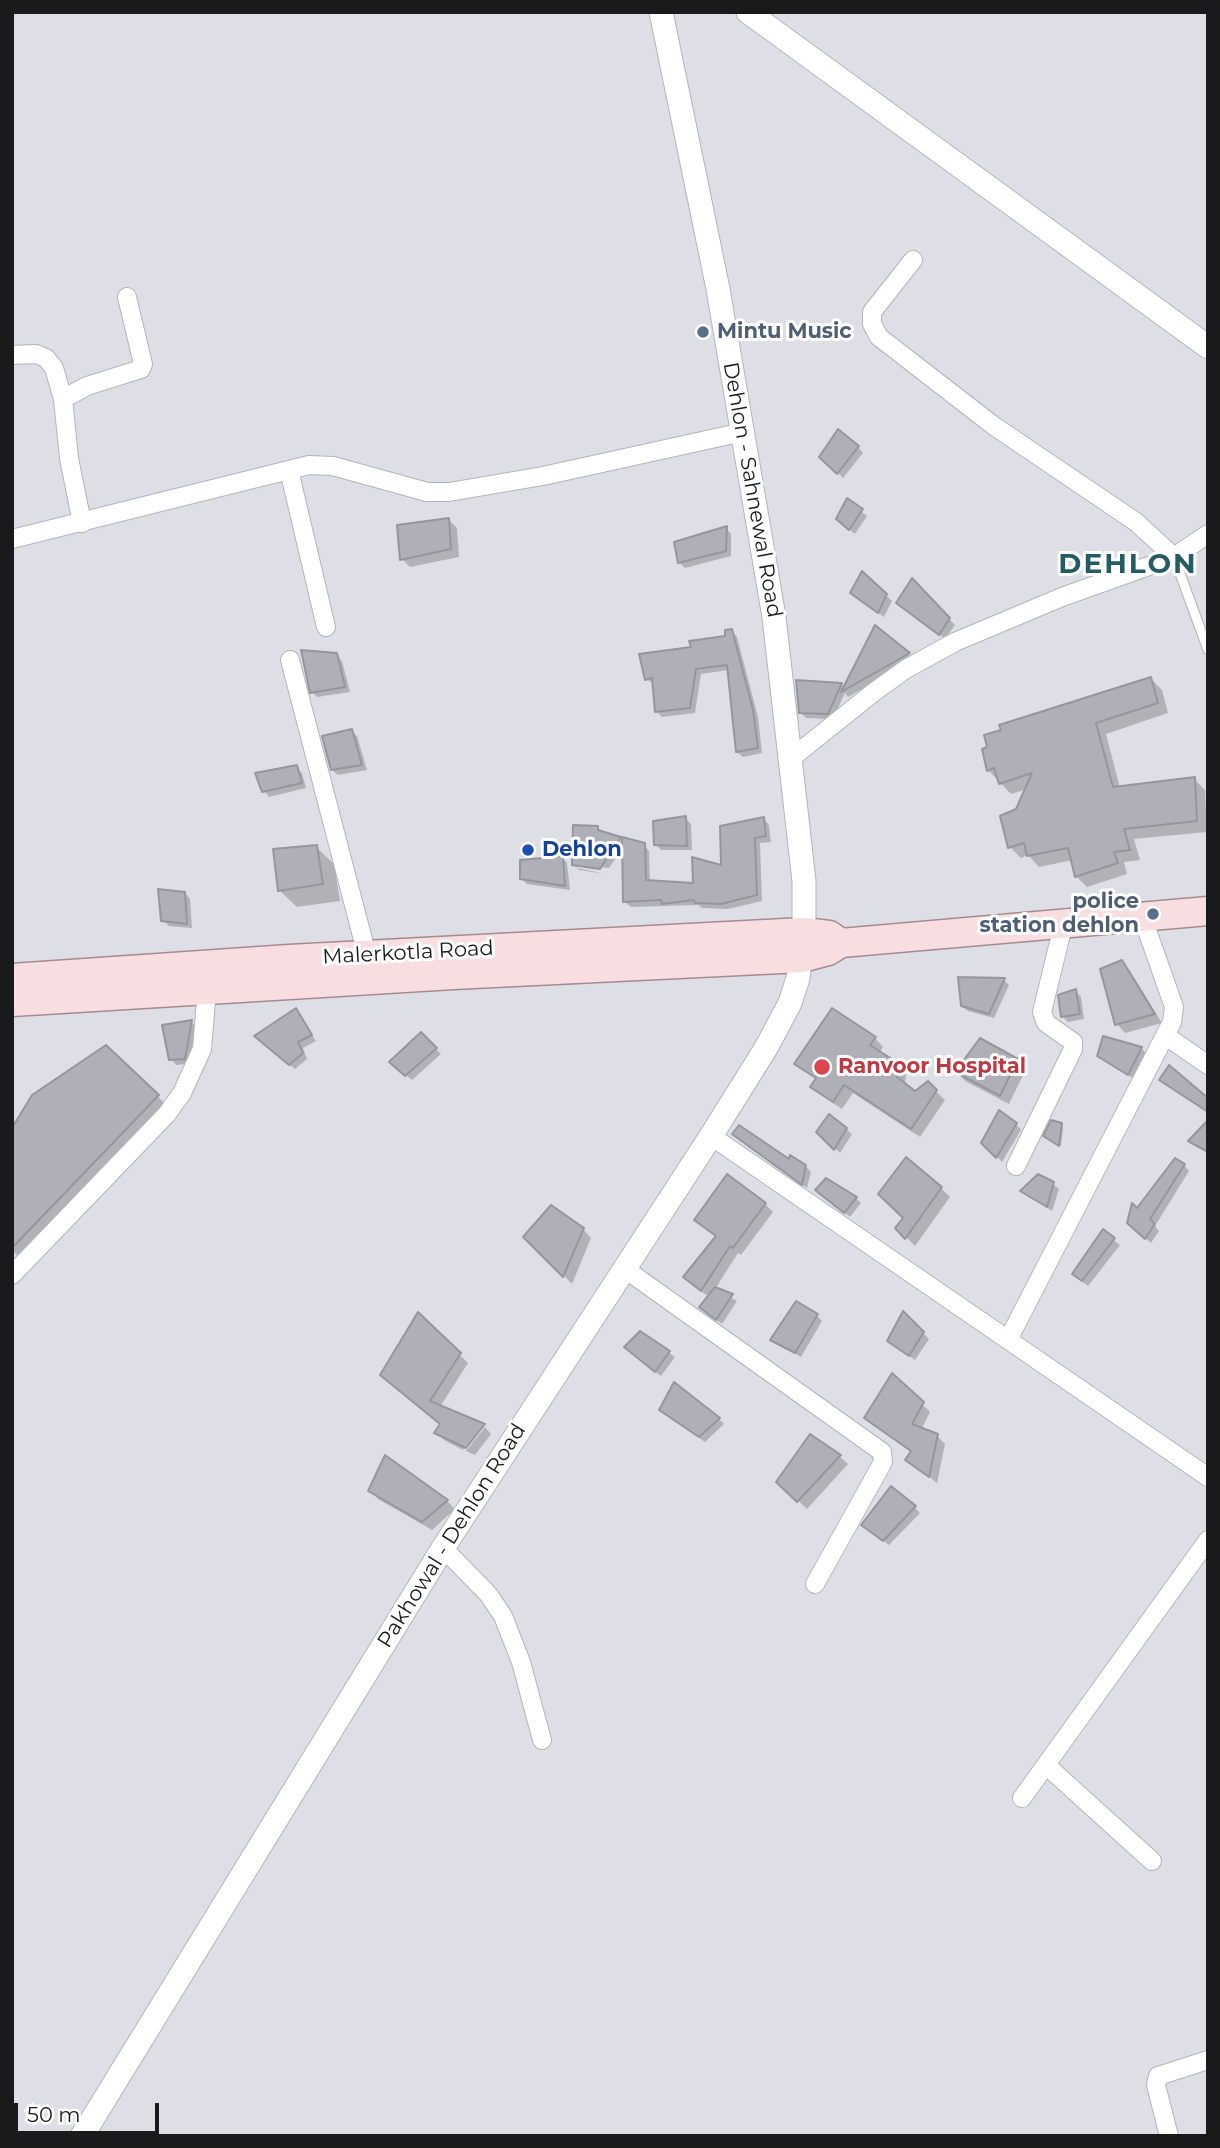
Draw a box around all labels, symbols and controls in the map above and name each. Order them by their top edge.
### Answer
place label: Mintu Music [717,319,852,345]
marker: Mintu Music [695,324,711,340]
street label: Dehlon - Sahnewal Road [717,360,787,620]
district label: DEHLON [1059,548,1197,582]
place label: Dehlon [542,837,622,863]
marker: Dehlon [520,842,536,858]
place label: police station dehlon [980,889,1139,939]
marker: police station dehlon [1145,906,1161,922]
street label: Malerkotla Road [322,936,494,970]
place label: Ranvoor Hospital [838,1054,1026,1080]
marker: Ranvoor Hospital [812,1057,832,1077]
street label: Pakhowal - Dehlon Road [373,1419,531,1653]
scale bar [18,2088,163,2132]
text: 50 m [27,2102,81,2127]

